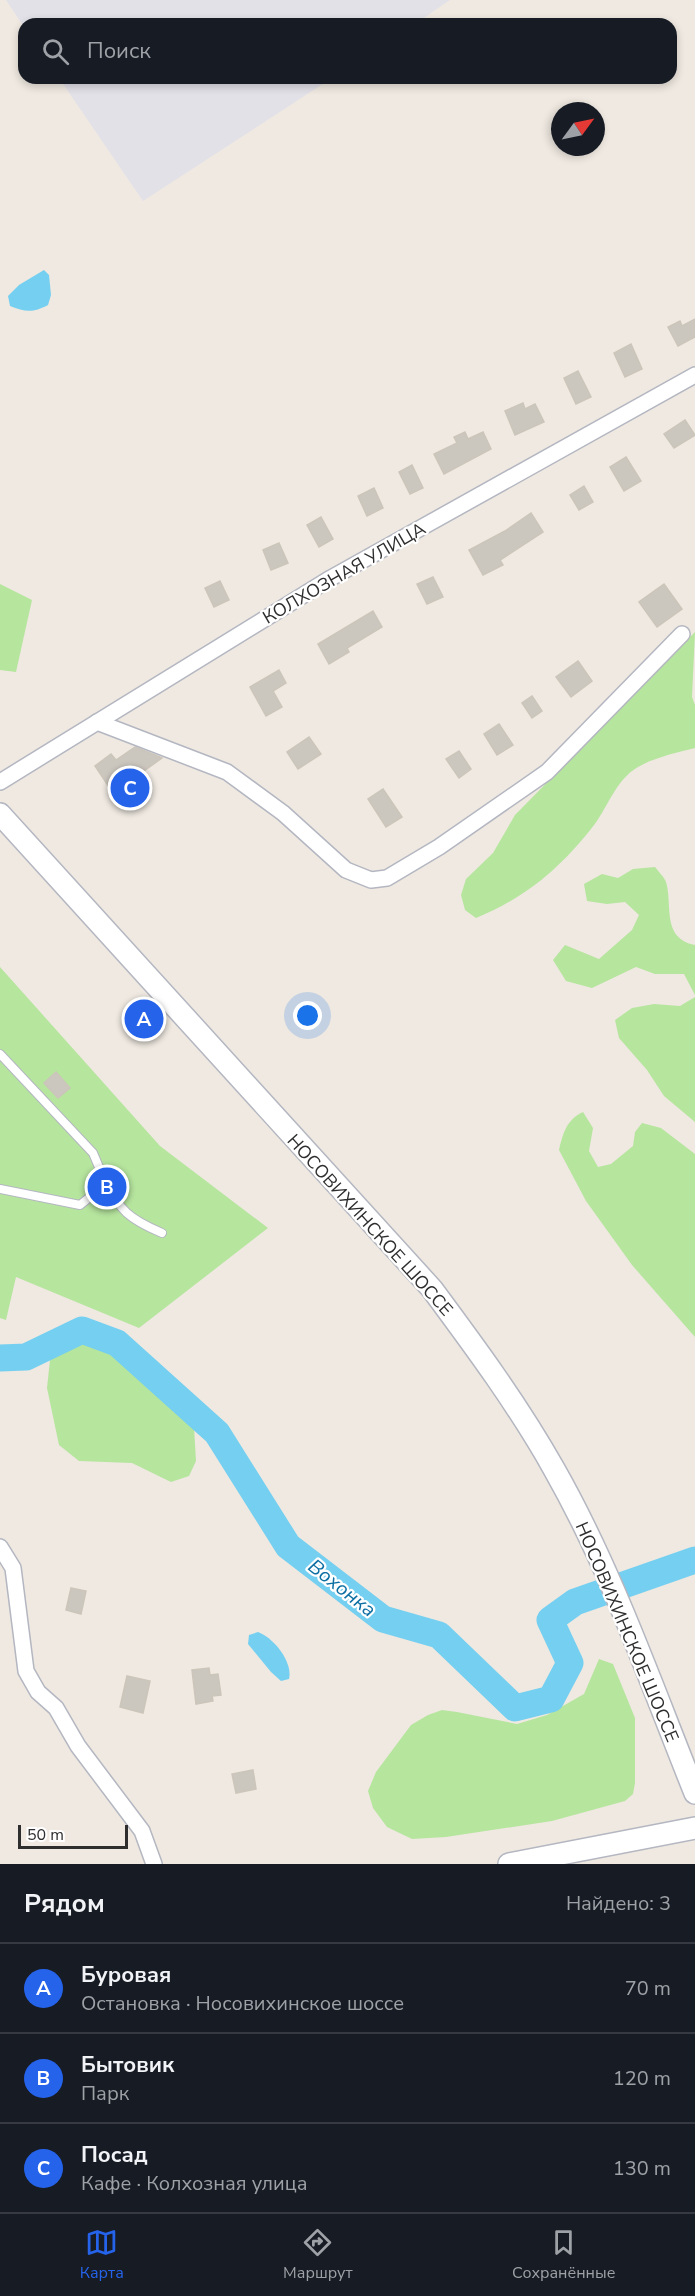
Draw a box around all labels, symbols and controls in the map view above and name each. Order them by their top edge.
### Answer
search box [18,18,677,84]
icon: search [39,35,72,68]
text: Поиск [87,36,151,66]
north arrow [551,102,605,156]
street label: КОЛХОЗНАЯ УЛИЦА [258,517,430,629]
pin: C [110,766,150,810]
pin: A [124,996,164,1042]
your location [293,1001,322,1030]
street label: НОСОВИХИНСКОЕ ШОССЕ [282,1129,458,1321]
pin: B [88,1164,126,1210]
street label: НОСОВИХИНСКОЕ ШОССЕ [570,1518,684,1746]
water label: Вохонка [302,1553,382,1623]
scale bar [18,1822,128,1850]
text: 50 m [27,1824,64,1846]
text: Рядом [24,1886,105,1921]
text: Найдено: 3 [566,1890,671,1917]
text: Буровая [81,1960,171,1990]
text: A [36,1975,51,2002]
text: 70 m [625,1975,671,2002]
text: Остановка · Носовихинское шоссе [81,1990,404,2017]
text: Бытовик [81,2050,174,2080]
text: B [37,2065,50,2092]
text: 120 m [613,2065,671,2092]
text: Парк [81,2080,129,2107]
text: Посад [81,2140,147,2170]
text: C [37,2155,50,2182]
text: 130 m [613,2155,671,2182]
text: Кафе · Колхозная улица [81,2170,307,2197]
tab: Карта [80,2226,124,2284]
tab: Маршрут [283,2226,353,2284]
tab: Сохранённые [512,2226,615,2284]

